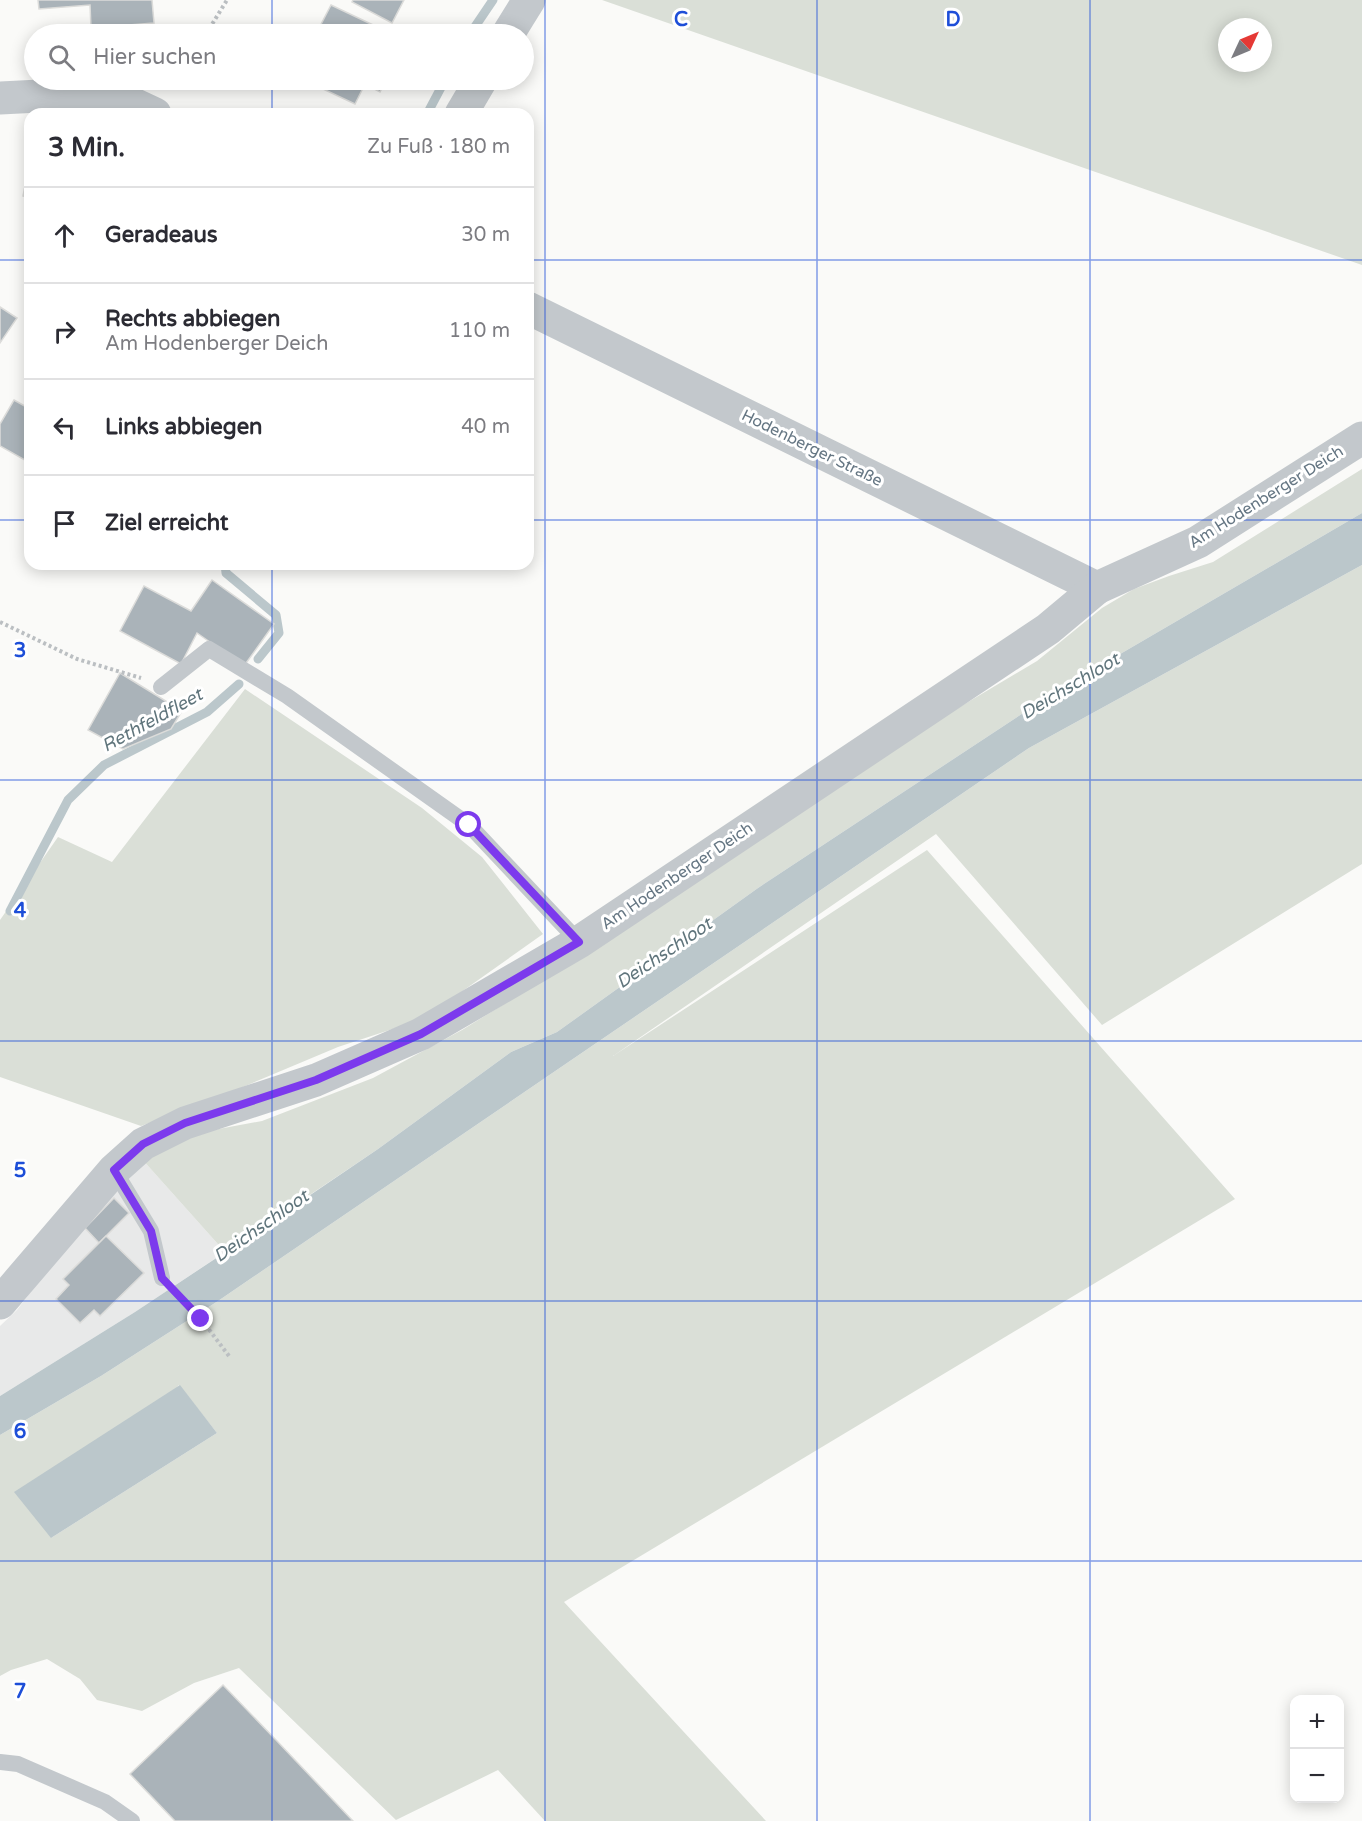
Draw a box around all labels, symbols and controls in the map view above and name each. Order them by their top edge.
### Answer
text: C [674,8,688,32]
text: D [945,8,961,32]
north arrow [1218,18,1272,72]
search box [24,24,534,90]
icon: search [45,41,78,74]
text: Hier suchen [93,44,216,70]
text: 3 Min. [48,132,125,163]
text: Zu Fuß · 180 m [367,135,510,159]
icon: ahead [48,219,81,252]
text: Geradeaus [105,222,217,248]
text: 30 m [461,223,510,247]
text: Rechts abbiegen [105,306,280,332]
icon: right [48,315,81,348]
text: 110 m [449,319,510,343]
text: Am Hodenberger Deich [105,332,328,356]
street label: Hodenberger Straße [738,405,886,491]
icon: left [48,411,81,444]
text: Links abbiegen [105,414,263,440]
text: 40 m [461,415,510,439]
street label: Am Hodenberger Deich [1185,441,1347,553]
icon: arrive [48,507,81,540]
text: Ziel erreicht [105,510,228,536]
text: 3 [14,639,26,663]
water label: Deichschloot [1017,647,1125,724]
water label: Rethfeldfleet [98,682,208,757]
route start [455,811,481,837]
street label: Am Hodenberger Deich [597,818,757,934]
text: 4 [14,899,27,923]
water label: Deichschloot [612,912,718,993]
text: 5 [14,1159,26,1183]
water label: Deichschloot [209,1184,314,1267]
route end [187,1305,213,1331]
text: 6 [14,1420,26,1444]
text: 7 [14,1680,26,1704]
map controls [1290,1695,1344,1803]
button: + [1290,1695,1344,1749]
button: − [1290,1749,1344,1803]

